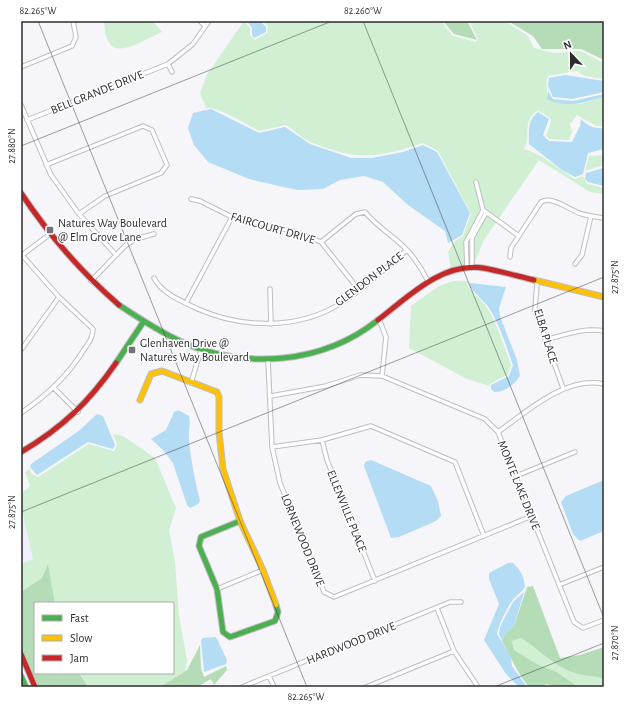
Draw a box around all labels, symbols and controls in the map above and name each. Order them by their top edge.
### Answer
text: 82.265°W [19,6,57,16]
text: 82.260°W [344,6,382,16]
north arrow [551,34,591,74]
text: N [562,39,573,52]
street label: BELL GRANDE DRIVE [49,68,145,116]
text: 27.880°N [7,128,17,164]
street label: FAIRCOURT DRIVE [230,210,317,246]
place label: Natures Way Boulevard @ Elm Grove Lane [58,217,167,243]
marker: Natures Way Boulevard @ Elm Grove Lane [45,225,55,235]
street label: GLENDON PLACE [333,249,405,308]
text: 27.875°N [610,260,620,294]
street label: ELBA PLACE [532,307,560,365]
place label: Glenhaven Drive @ Natures Way Boulevard [140,337,249,364]
marker: Glenhaven Drive @ Natures Way Boulevard [127,345,137,355]
street label: MONTE LAKE DRIVE [496,439,542,531]
street label: ELLENVILLE PLACE [325,468,369,554]
street label: LORNEWOOD DRIVE [279,492,327,588]
text: 27.875°N [7,495,17,529]
legend [34,602,174,674]
text: Fast [70,612,89,624]
street label: HARDWOOD DRIVE [305,620,397,666]
text: 27.870°N [610,626,620,660]
text: Slow [70,632,92,644]
text: Jam [70,652,89,664]
text: 82.265°W [287,692,325,702]

